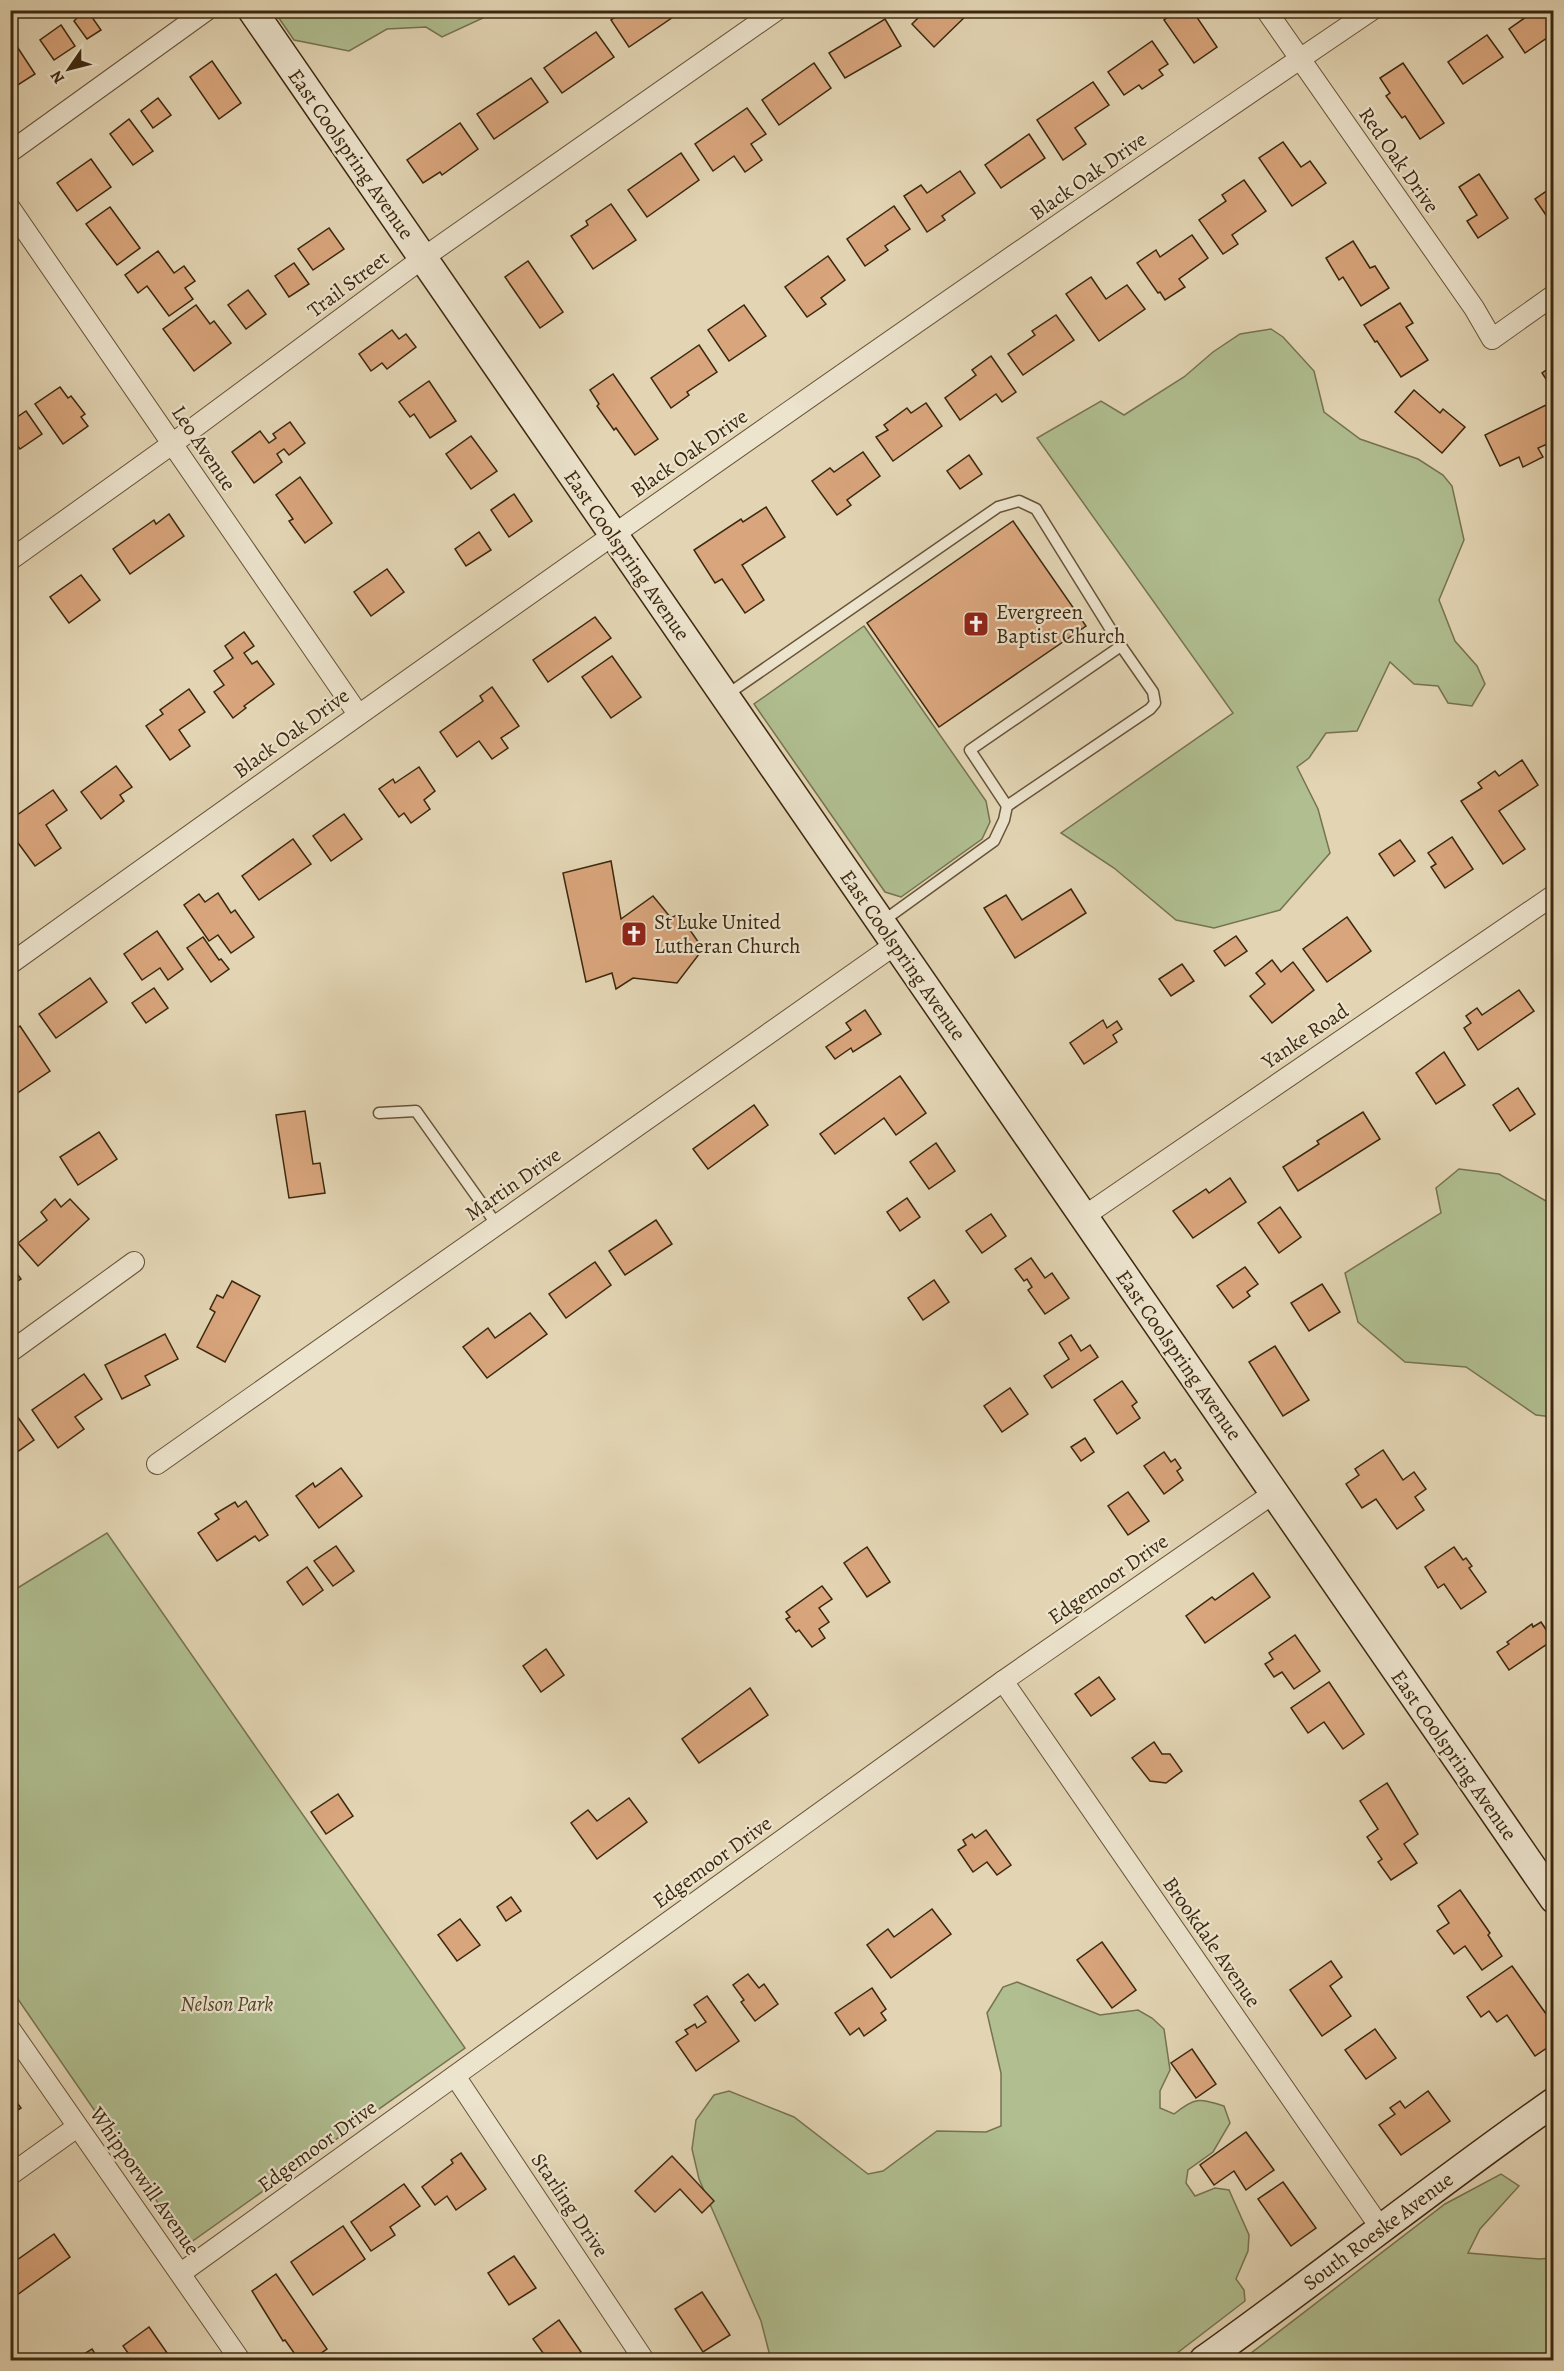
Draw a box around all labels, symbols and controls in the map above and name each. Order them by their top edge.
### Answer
north arrow [39,39,99,99]
street label: East Coolspring Avenue [282,63,420,245]
text: N [45,66,70,88]
street label: Red Oak Drive [1352,102,1446,218]
street label: Black Oak Drive [1024,125,1152,227]
street label: Trail Street [302,244,395,324]
street label: Leo Avenue [165,400,243,496]
street label: Black Oak Drive [625,402,753,504]
street label: East Coolspring Avenue [558,464,696,646]
place label: Evergreen Baptist Church [996,598,1125,650]
church icon: Evergreen Baptist Church [961,609,991,639]
street label: Black Oak Drive [227,681,355,785]
street label: East Coolspring Avenue [834,864,972,1046]
place label: St Luke United Lutheran Church [654,908,801,960]
church icon: St Luke United Lutheran Church [619,919,649,949]
street label: Yanke Road [1255,996,1354,1076]
street label: Martin Drive [459,1141,567,1227]
street label: East Coolspring Avenue [1110,1264,1248,1446]
street label: Edgemoor Drive [1042,1527,1174,1631]
street label: East Coolspring Avenue [1385,1664,1523,1846]
street label: Edgemoor Drive [647,1809,777,1915]
street label: Brookdale Avenue [1157,1871,1267,2013]
park label: Nelson Park [181,1990,273,2018]
street label: Edgemoor Drive [252,2093,382,2199]
street label: Whipporwill Avenue [83,2100,207,2261]
street label: Starling Drive [525,2147,615,2263]
street label: South Roeske Avenue [1297,2165,1459,2297]

